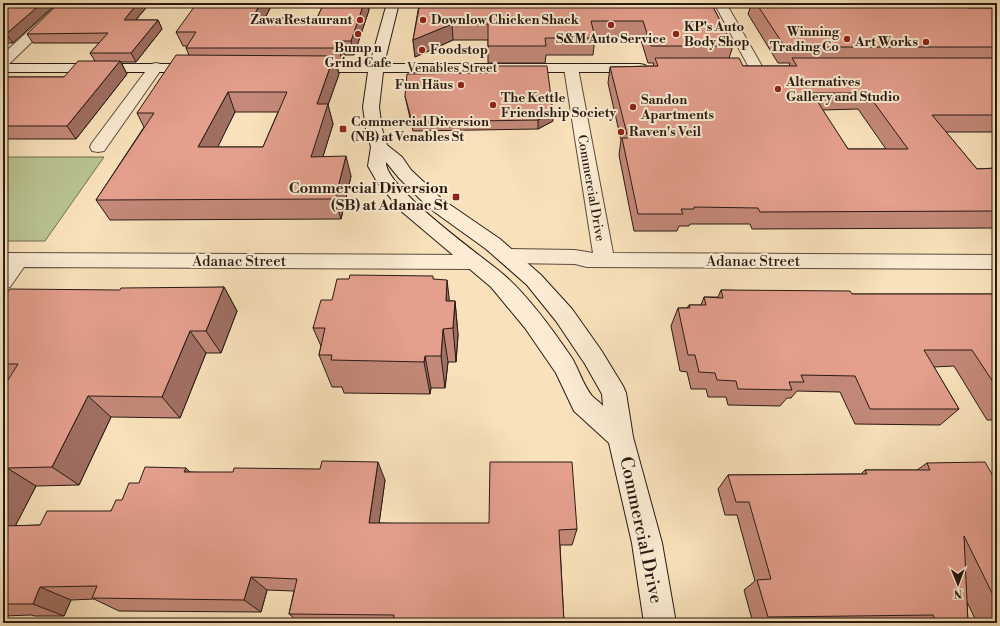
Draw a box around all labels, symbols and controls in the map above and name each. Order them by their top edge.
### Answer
place label: Zawa Restaurant [251,12,352,28]
place label: Downlow Chicken Shack [431,12,580,28]
marker: Zawa Restaurant [355,15,365,25]
marker: Downlow Chicken Shack [418,15,428,25]
place label: KP's Auto Body Shop [684,19,750,50]
marker: S&M Auto Service [606,20,616,30]
place label: Winning Trading Co [770,24,840,55]
marker: Bump n Grind Cafe [353,29,363,39]
marker: KP's Auto Body Shop [671,29,681,39]
place label: S&M Auto Service [556,31,666,47]
marker: Winning Trading Co [842,34,852,44]
place label: Art Works [854,34,918,50]
marker: Art Works [921,37,931,47]
place label: Bump n Grind Cafe [324,40,392,71]
place label: Foodstop [430,42,488,58]
marker: Foodstop [417,45,427,55]
street label: Venables Street [406,60,498,76]
place label: Alternatives Gallery and Studio [785,74,900,105]
place label: Fun Häus [395,77,453,93]
marker: Fun Häus [456,80,466,90]
marker: Alternatives Gallery and Studio [773,84,783,94]
place label: The Kettle Friendship Society [501,90,616,121]
place label: Sandon Apartments [640,92,714,123]
marker: The Kettle Friendship Society [488,100,498,110]
marker: Sandon Apartments [628,102,638,112]
place label: Commercial Diversion (NB) at Venables St [351,114,489,145]
marker: Commercial Diversion (NB) at Venables St [338,124,348,134]
place label: Raven's Veil [629,124,702,140]
marker: Raven's Veil [616,127,626,137]
street label: Commercial Drive [574,133,608,243]
place label: Commercial Diversion (SB) at Adanac St [289,179,449,215]
marker: Commercial Diversion (SB) at Adanac St [451,192,461,202]
street label: Adanac Street [191,252,287,271]
street label: Adanac Street [705,252,801,271]
street label: Commercial Drive [614,454,668,606]
north arrow [938,564,978,604]
text: N [953,586,963,600]

